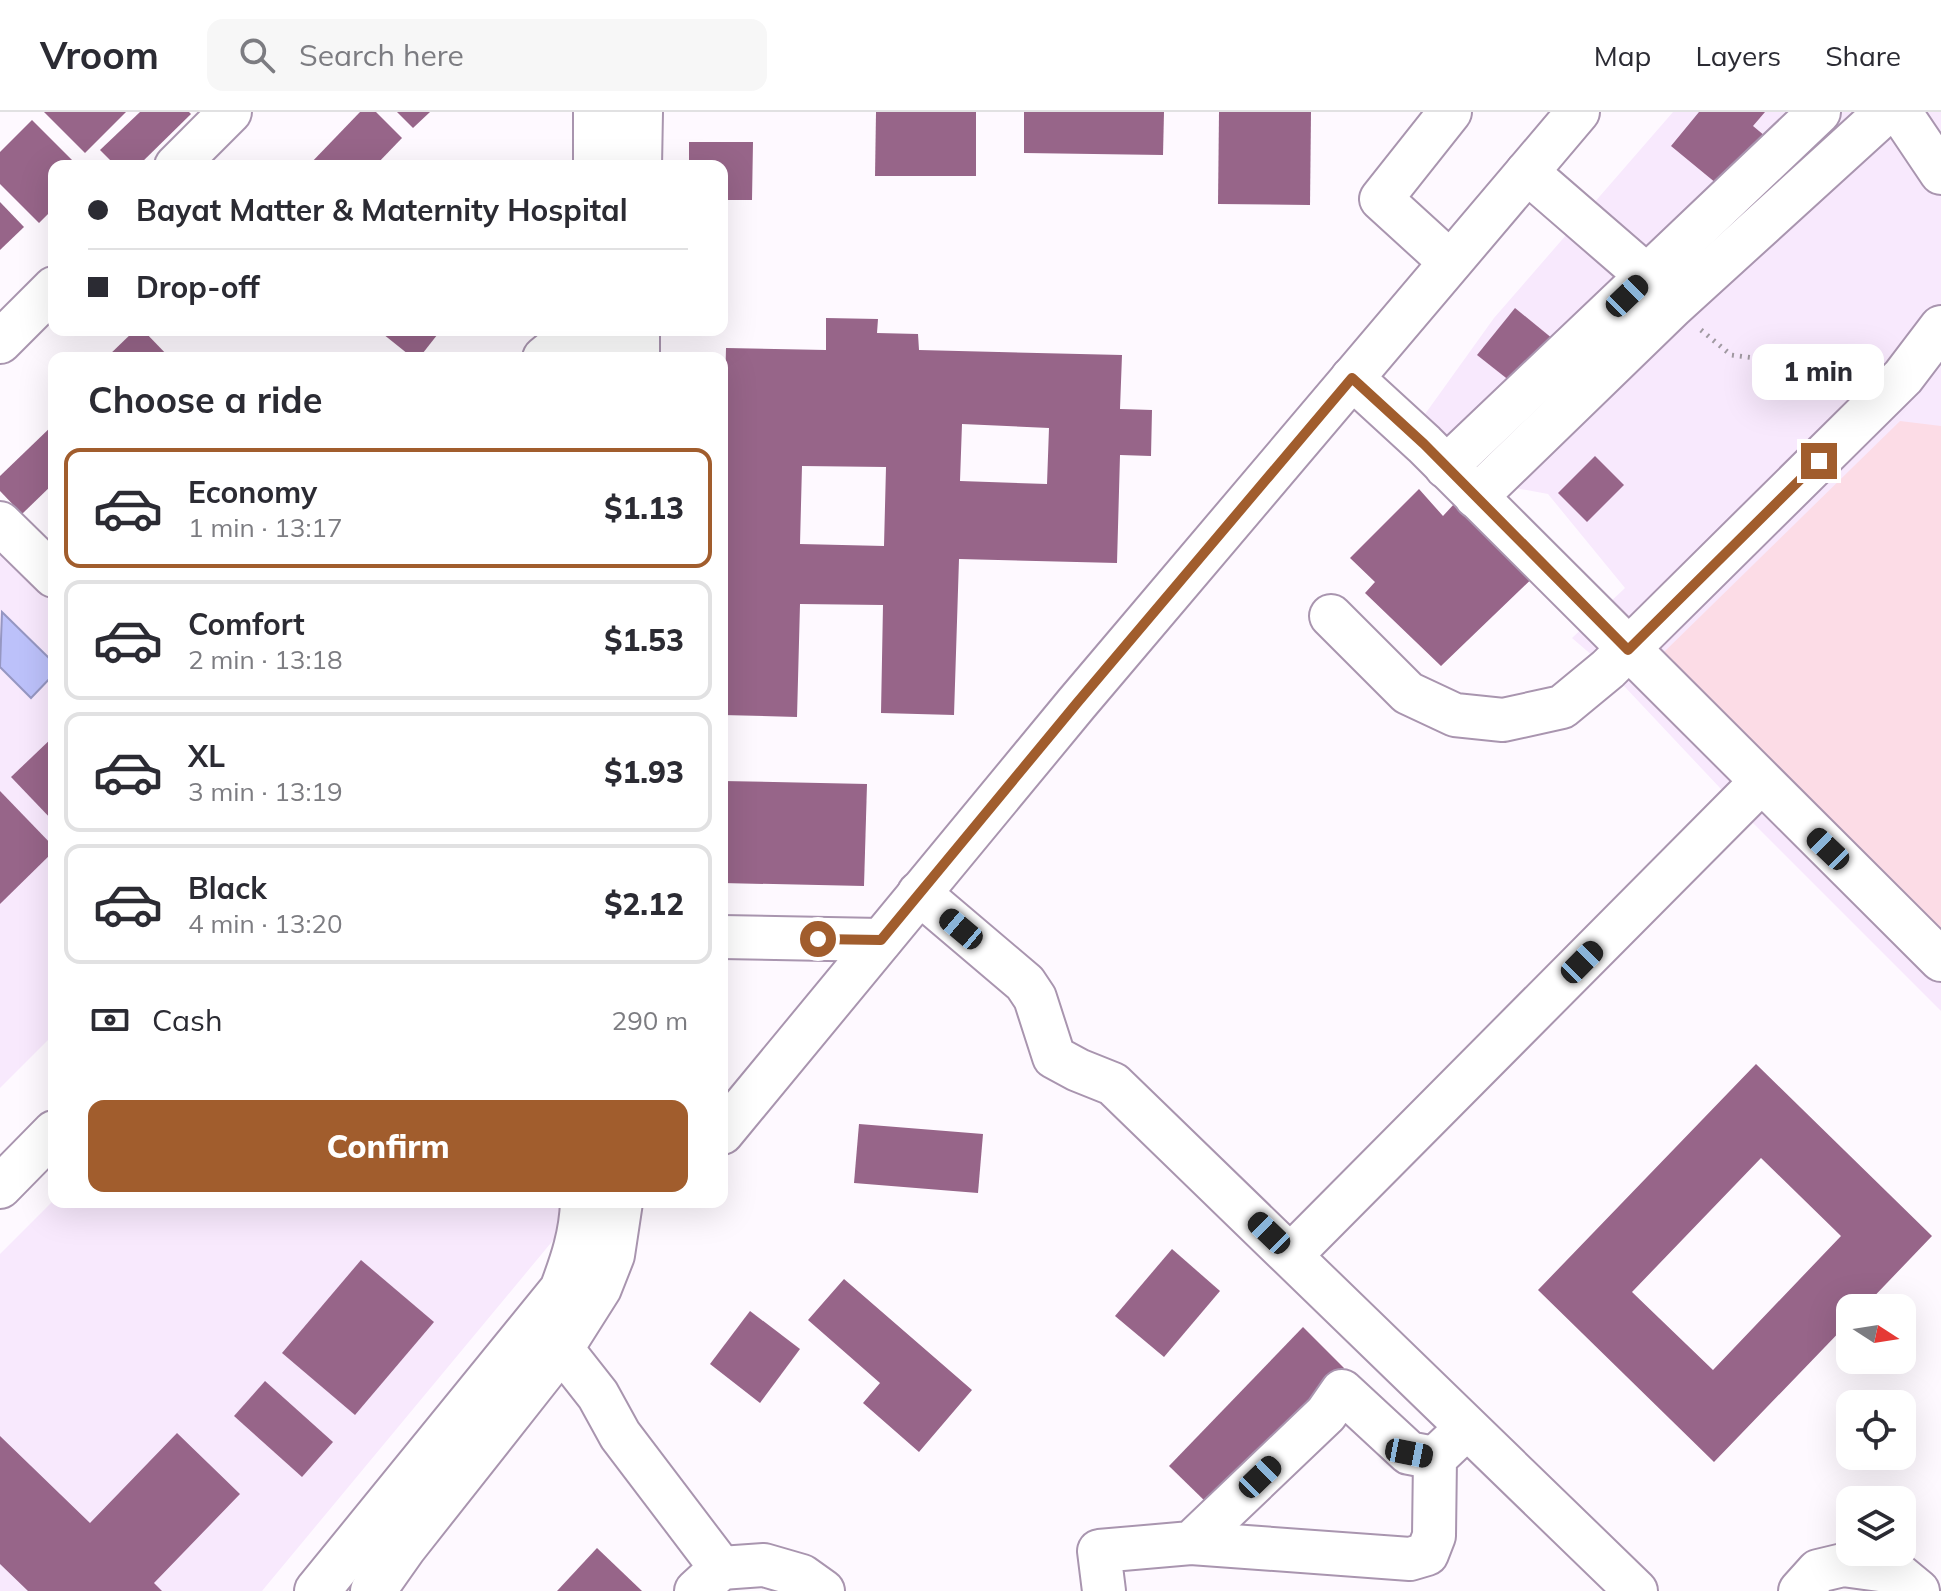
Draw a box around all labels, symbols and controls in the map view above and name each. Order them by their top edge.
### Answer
search box [207,19,767,91]
text: Vroom [40,31,159,79]
icon: search [235,33,279,77]
text: Search here [299,36,464,74]
text: Map [1594,38,1651,73]
text: Layers [1695,38,1781,73]
text: Share [1825,38,1901,73]
text: Bayat Matter & Maternity Hospital [136,191,628,229]
text: Drop-off [136,268,260,306]
car [1601,271,1653,321]
callout: 1 min [1753,345,1885,401]
text: 1 min [1783,355,1853,388]
text: Choose a ride [88,377,322,422]
route end [1801,443,1837,479]
icon: car [92,472,164,544]
text: Economy [188,473,317,511]
text: $1.13 [604,489,684,527]
text: 1 min · 13:17 [188,511,343,544]
icon: car [92,604,164,676]
text: Comfort [188,605,305,643]
text: $1.53 [604,621,684,659]
text: 2 min · 13:18 [188,643,343,676]
icon: car [92,736,164,808]
text: XL [188,737,225,775]
text: $1.93 [604,753,684,791]
text: 3 min · 13:19 [188,775,343,808]
car [1802,824,1854,874]
icon: car [92,868,164,940]
text: Black [188,869,267,907]
text: $2.12 [604,885,684,923]
car [935,904,987,954]
text: 4 min · 13:20 [188,907,343,940]
route start [800,921,836,957]
car [1557,937,1607,987]
icon: cash [88,998,132,1042]
text: Cash [152,1001,223,1039]
text: 290 m [612,1004,688,1037]
button: Confirm [88,1100,688,1192]
car [1243,1208,1295,1258]
north arrow [1836,1294,1916,1374]
map controls [1836,1294,1916,1566]
button: locate [1836,1390,1916,1470]
car [1383,1437,1435,1469]
car [1234,1452,1286,1502]
button: layers [1836,1486,1916,1566]

